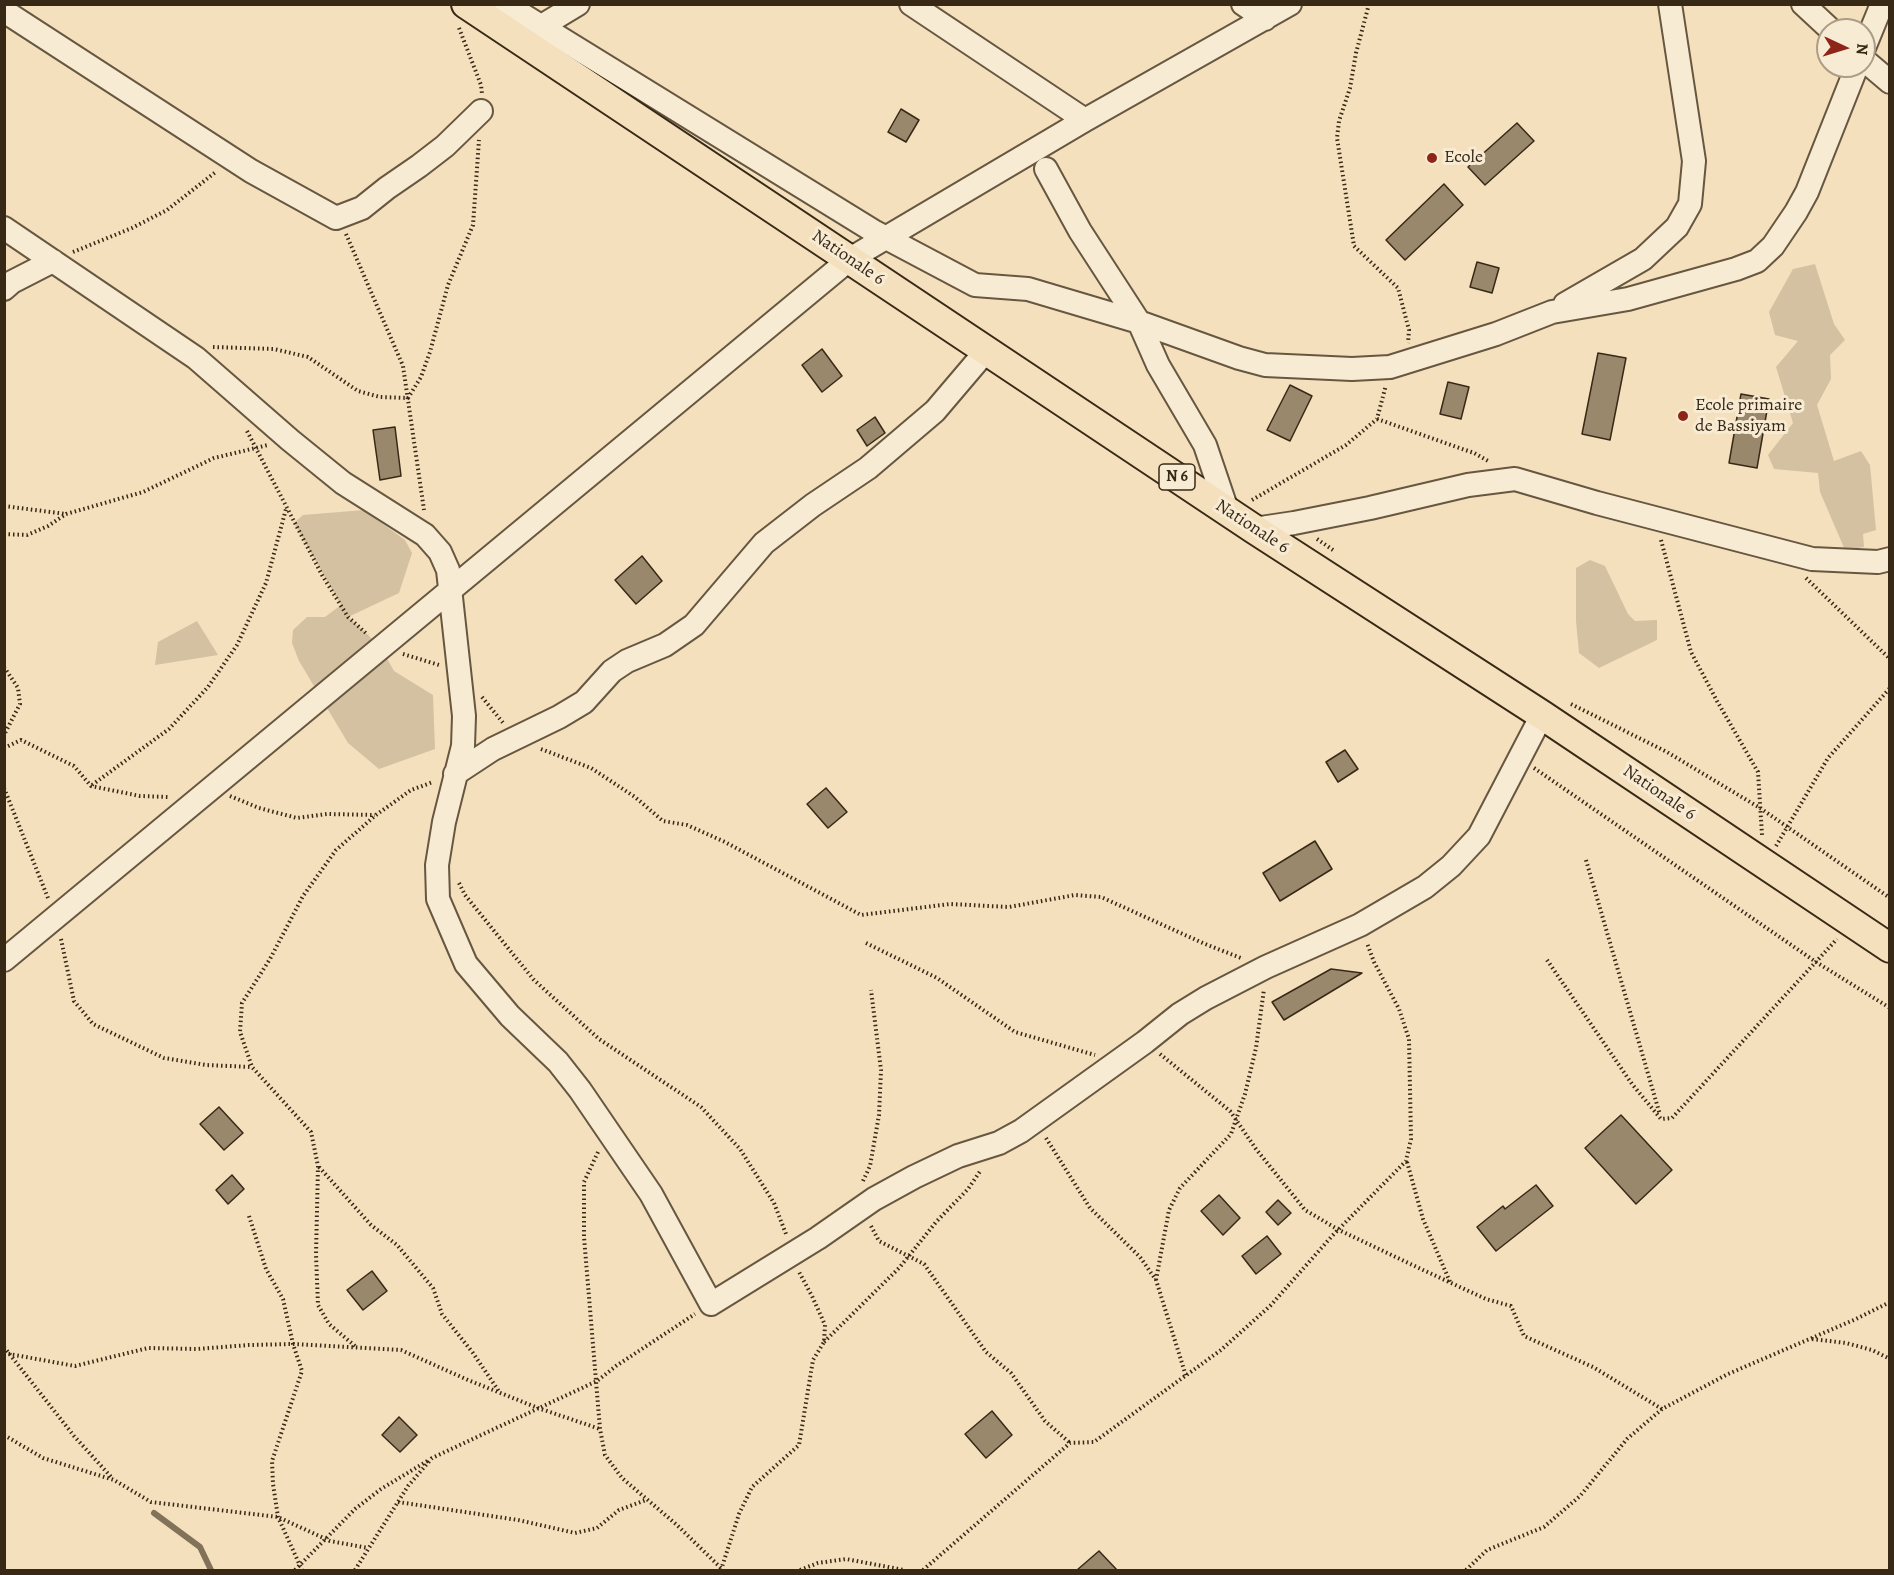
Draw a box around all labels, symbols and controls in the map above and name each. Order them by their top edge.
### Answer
north arrow [1816,18,1876,78]
text: N [1851,43,1873,56]
place label: Ecole [1444,147,1483,169]
marker: Ecole [1425,151,1439,165]
street label: Nationale 6 [807,226,889,290]
place label: Ecole primaire de Bassiyam [1695,395,1802,438]
marker: Ecole primaire de Bassiyam [1676,409,1690,423]
road number: N 6 [1159,464,1195,490]
street label: Nationale 6 [1211,495,1293,559]
street label: Nationale 6 [1618,761,1700,825]

